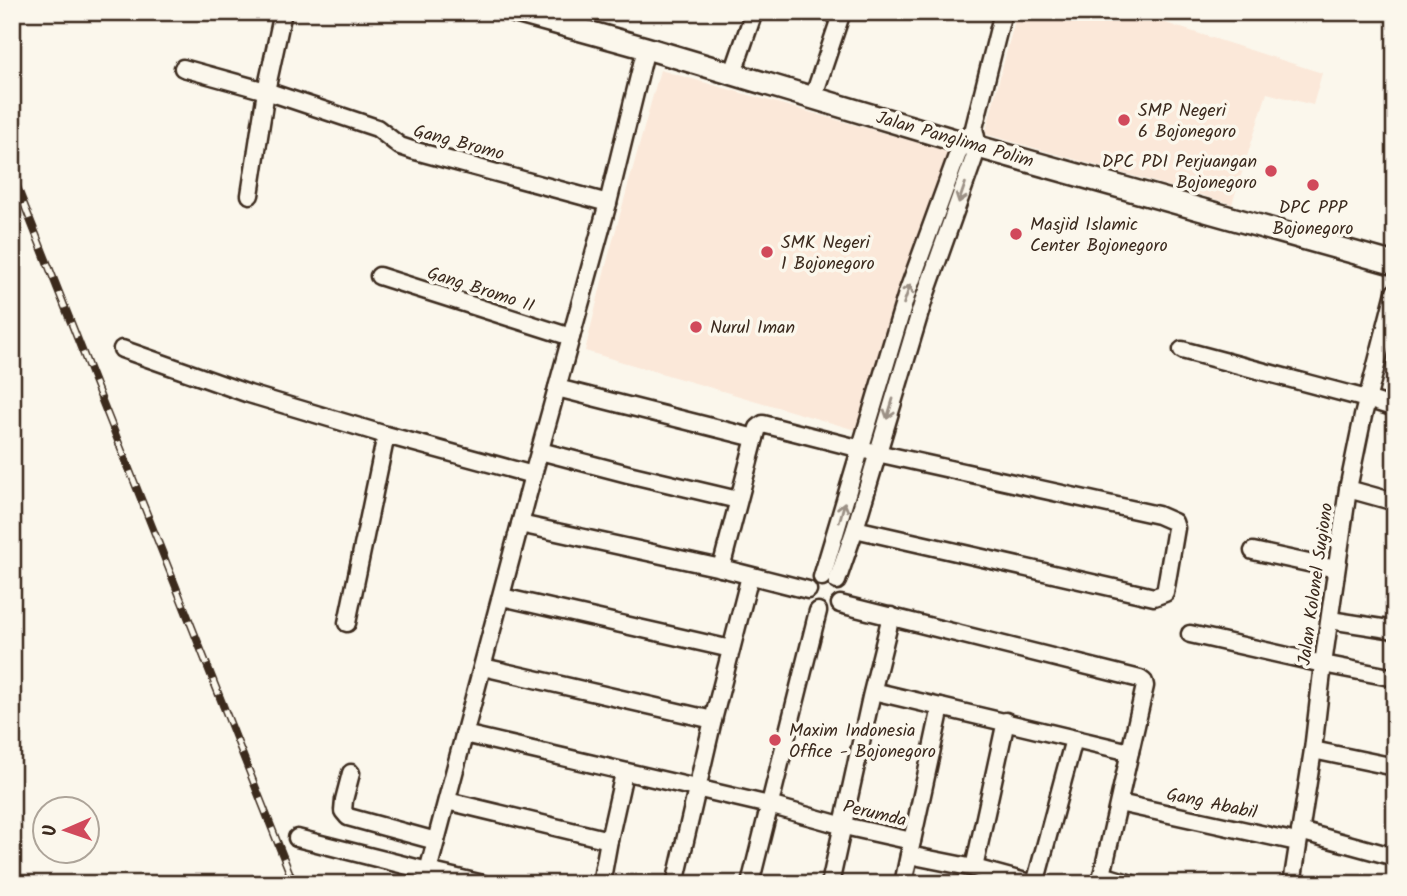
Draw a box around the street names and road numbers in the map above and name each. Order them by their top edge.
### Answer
street label: Jalan Panglima Polim [872,104,1037,177]
street label: Gang Bromo [410,117,507,169]
street label: Gang Bromo II [423,259,538,321]
street label: Jalan Kolonel Sugiono [1291,501,1342,668]
street label: Gang Ababil [1164,781,1260,828]
street label: Perumda [840,793,909,836]

